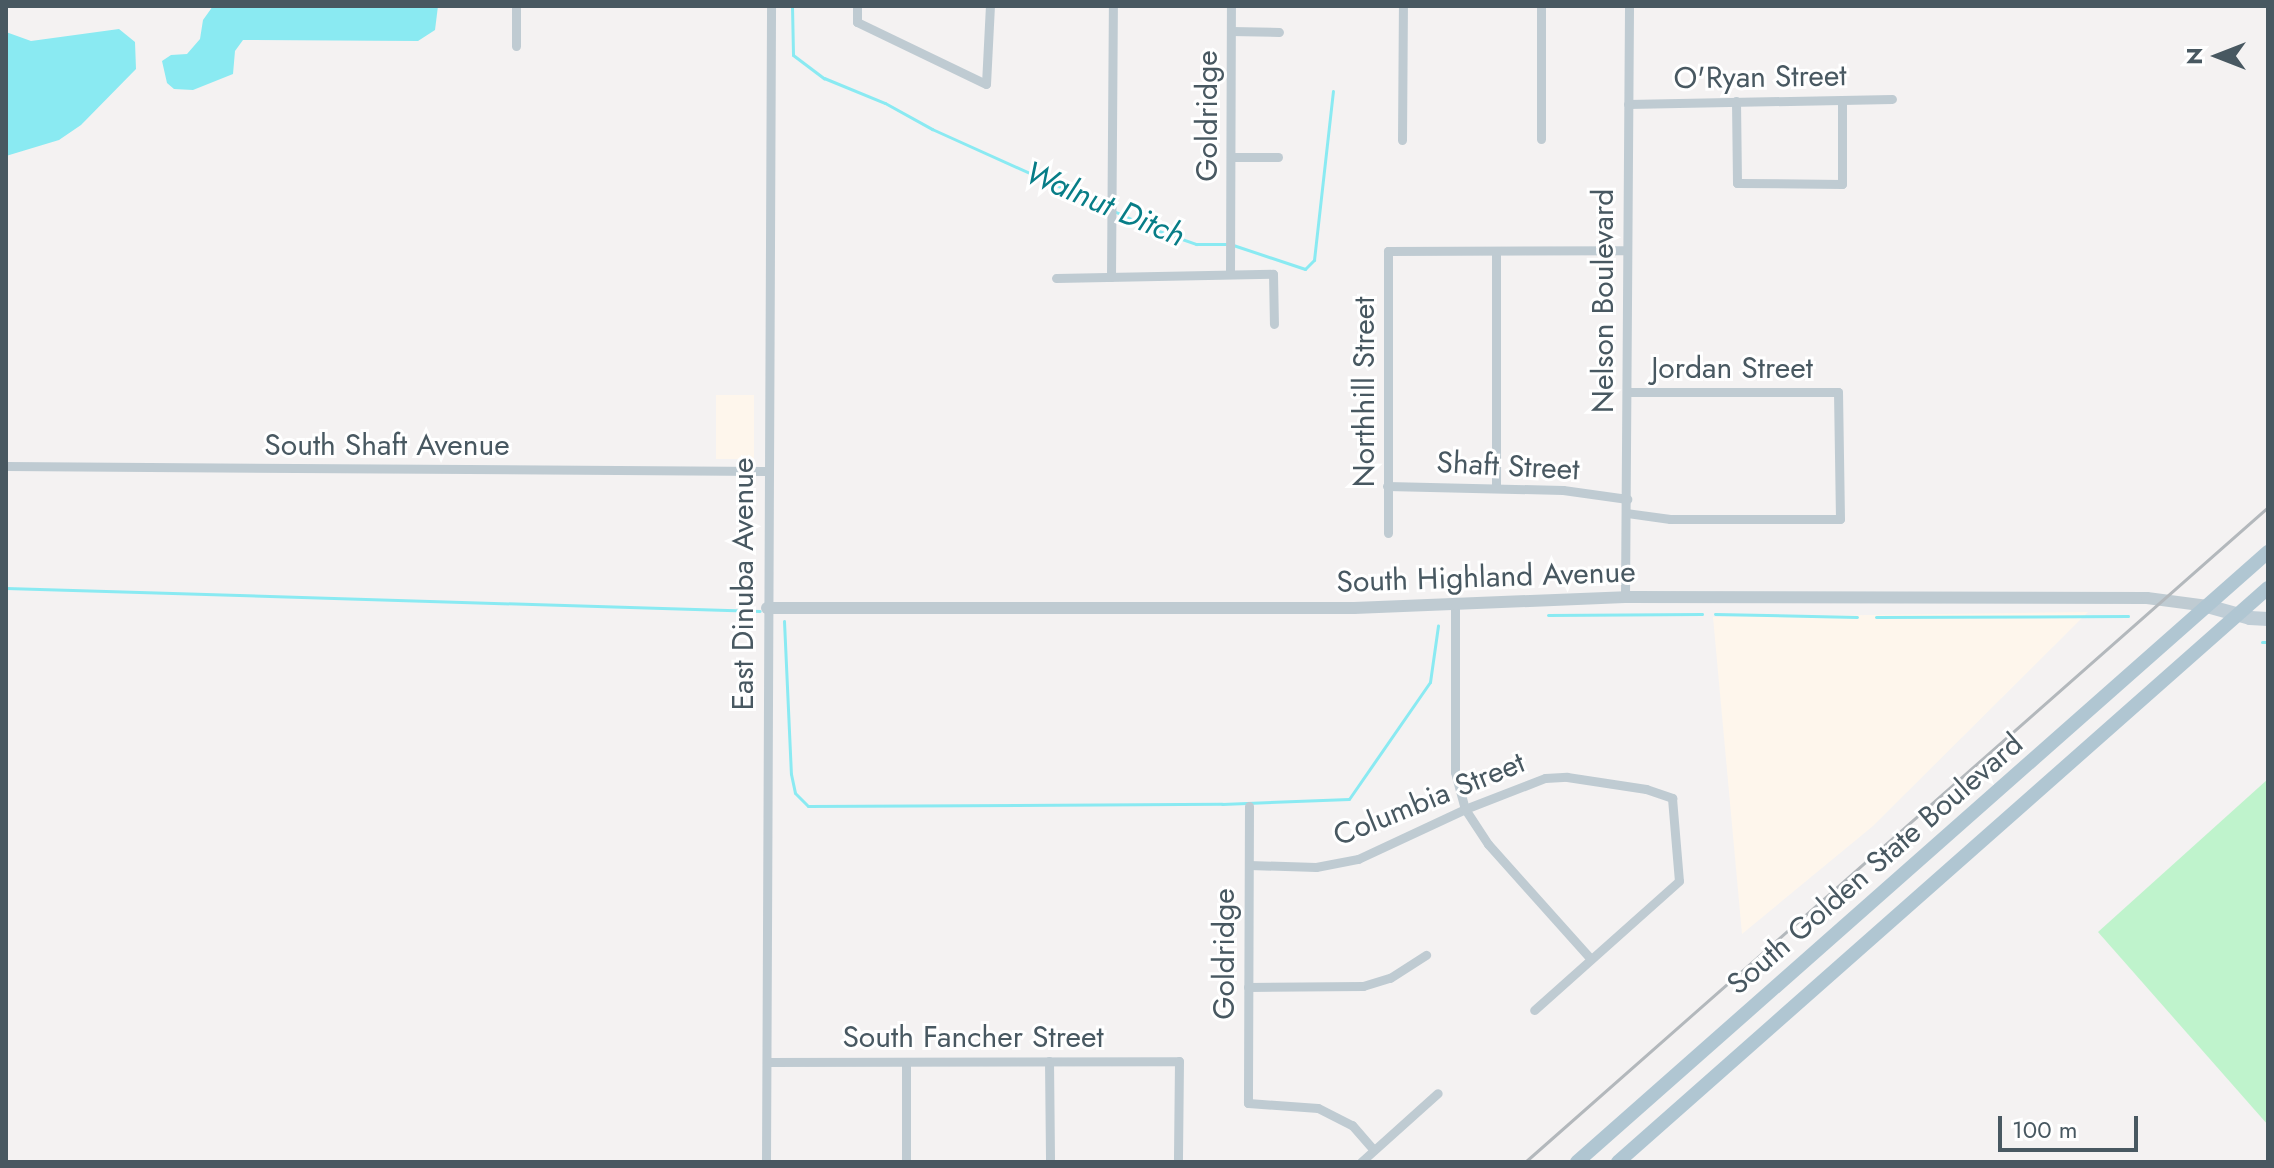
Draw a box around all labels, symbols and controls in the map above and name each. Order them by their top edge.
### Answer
north arrow [2178,16,2258,96]
text: N [2178,47,2210,65]
street label: Goldridge [1189,50,1225,182]
street label: O'Ryan Street [1673,57,1847,97]
water label: Walnut Ditch [1019,153,1191,255]
street label: Nelson Boulevard [1585,189,1621,413]
street label: Northhill Street [1346,297,1382,487]
street label: Jordan Street [1651,350,1813,386]
street label: South Shaft Avenue [264,427,510,463]
street label: Shaft Street [1436,444,1580,488]
street label: East Dinuba Avenue [725,458,761,710]
street label: South Highland Avenue [1336,554,1636,600]
street label: South Golden State Boulevard [1720,726,2030,1002]
street label: Columbia Street [1328,744,1530,854]
street label: Goldridge [1206,888,1242,1020]
street label: South Fancher Street [842,1019,1104,1055]
scale bar [2002,1100,2142,1150]
text: 100 m [2012,1112,2078,1147]

